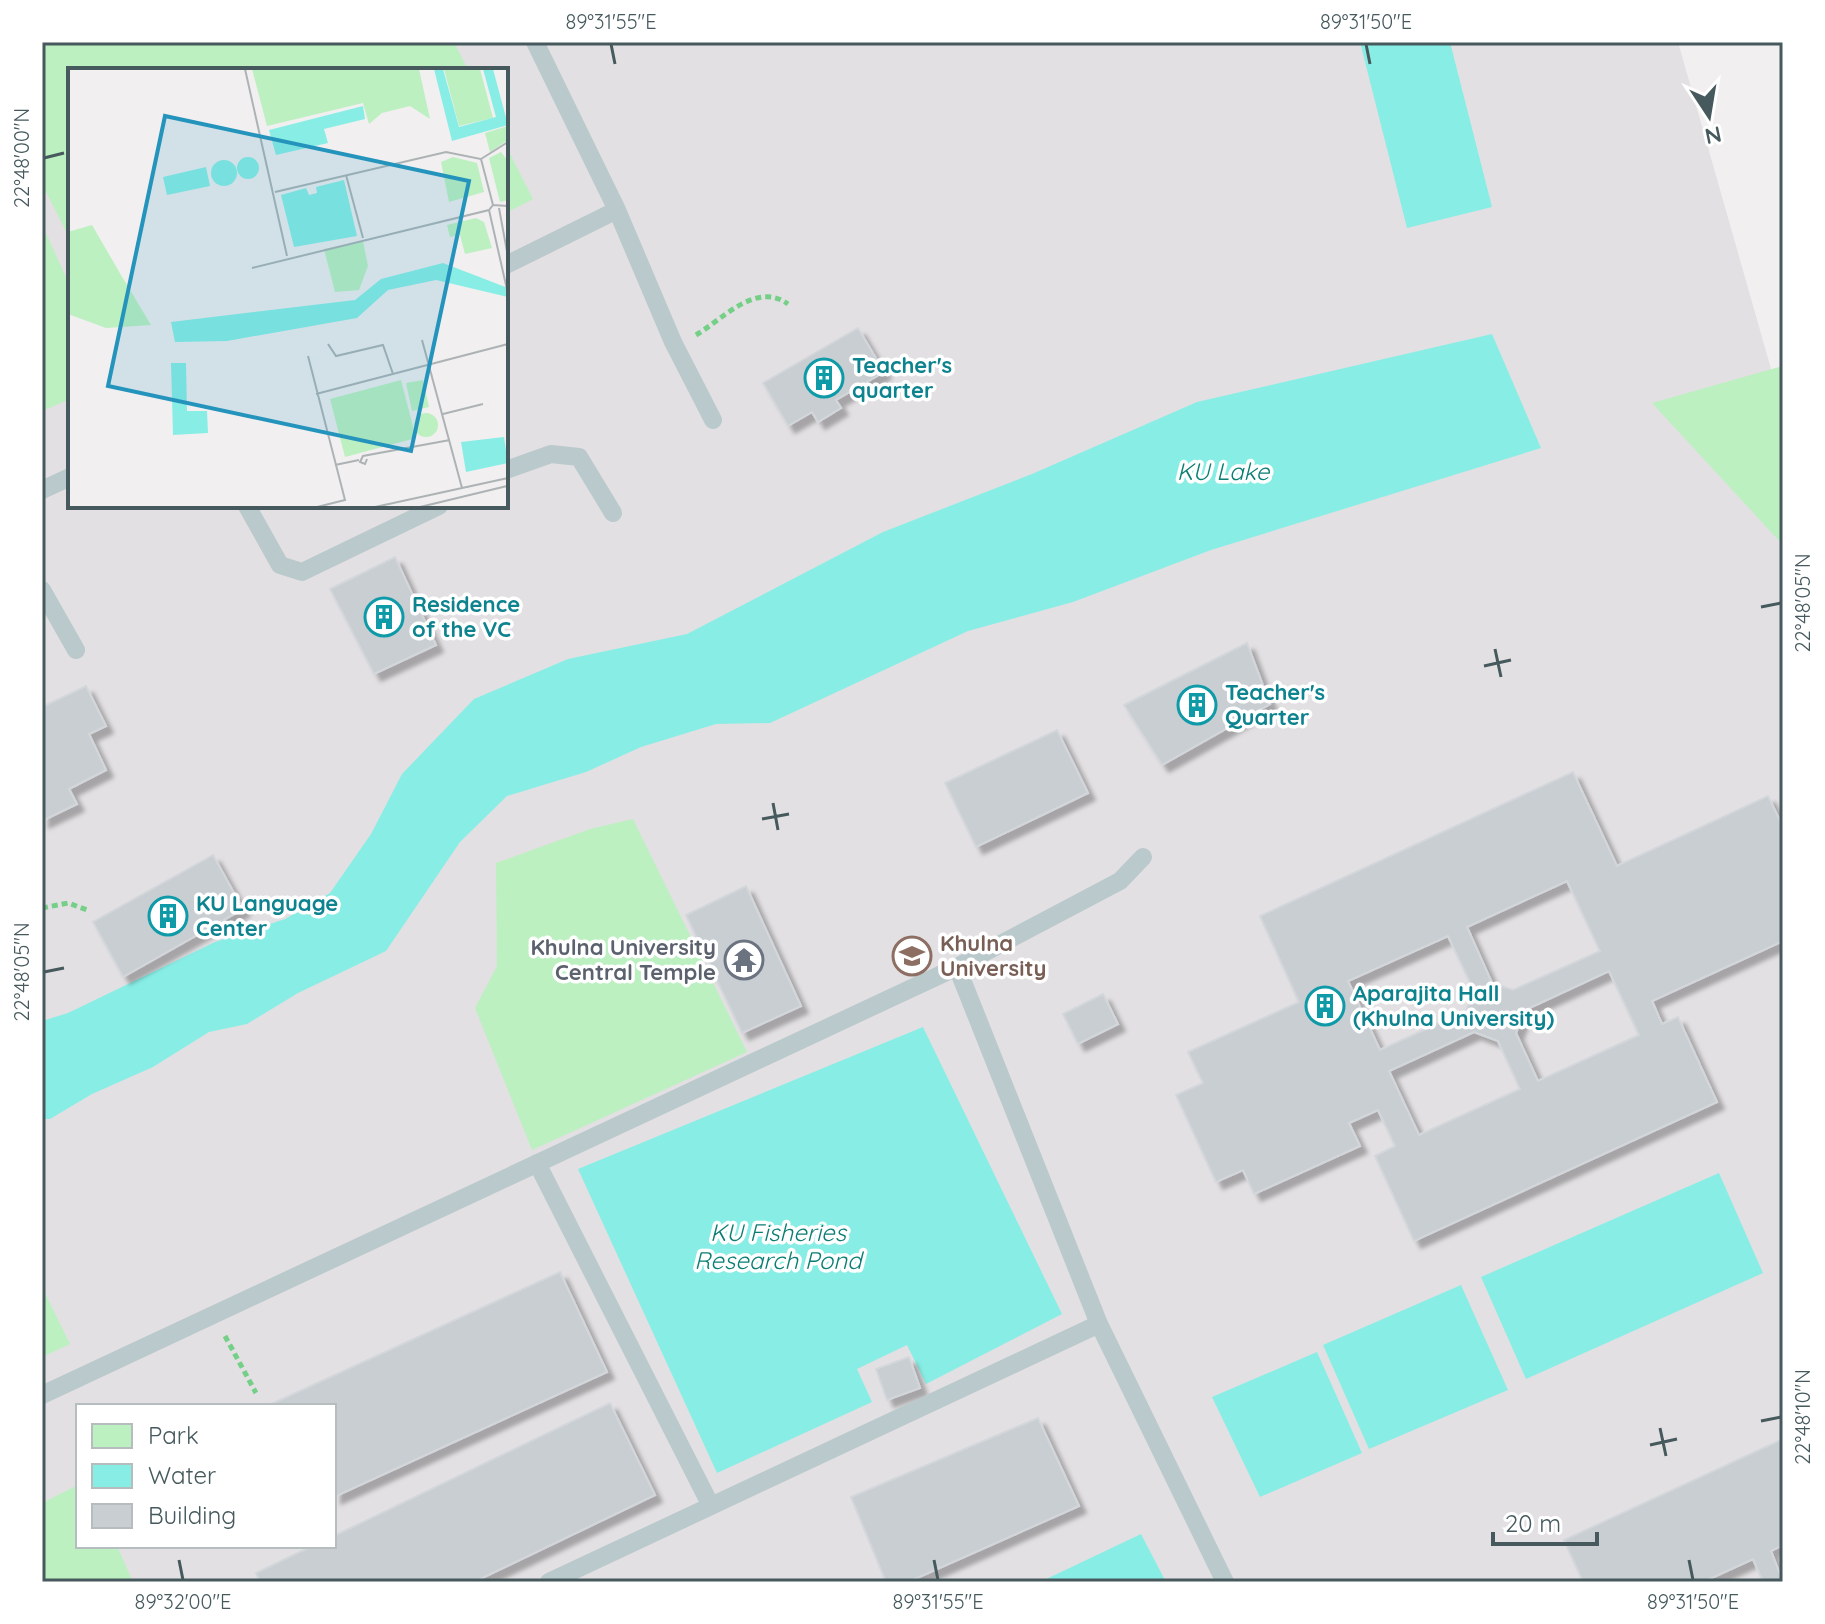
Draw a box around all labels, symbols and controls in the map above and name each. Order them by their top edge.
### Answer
text: 89°31'55"E [565,9,657,34]
text: 89°31'50"E [1320,9,1412,34]
inset map [68,68,508,508]
north arrow [1669,76,1749,156]
text: 22°48'00"N [9,108,34,208]
text: N [1702,120,1724,151]
place label: Teacher's quarter [852,351,952,404]
building icon: Teacher's quarter [803,357,845,399]
water label: KU Lake [1177,456,1271,486]
text: 22°48'05"N [1790,553,1815,653]
place label: Residence of the VC [412,590,520,643]
building icon: Residence of the VC [363,596,405,638]
place label: Teacher's Quarter [1225,678,1325,731]
building icon: Teacher's Quarter [1176,684,1218,726]
place label: KU Language Center [196,889,338,942]
building icon: KU Language Center [147,895,189,937]
text: 22°48'05"N [9,922,34,1022]
place label: Khulna University [940,929,1046,982]
place label: Khulna University Central Temple [530,933,716,986]
school or university icon: Khulna University [891,935,933,977]
temple icon: Khulna University Central Temple [723,939,765,981]
place label: Aparajita Hall (Khulna University) [1353,979,1554,1032]
building icon: Aparajita Hall (Khulna University) [1304,985,1346,1027]
water label: KU Fisheries Research Pond [694,1217,865,1275]
text: 22°48'10"N [1790,1369,1815,1465]
legend [76,1404,336,1548]
text: Park [148,1420,199,1450]
text: Water [148,1460,216,1490]
scale bar [1493,1496,1597,1546]
text: Building [148,1500,236,1530]
text: 20 m [1505,1508,1561,1538]
text: 89°32'00"E [135,1589,231,1614]
text: 89°31'55"E [892,1589,984,1614]
text: 89°31'50"E [1647,1589,1739,1614]

